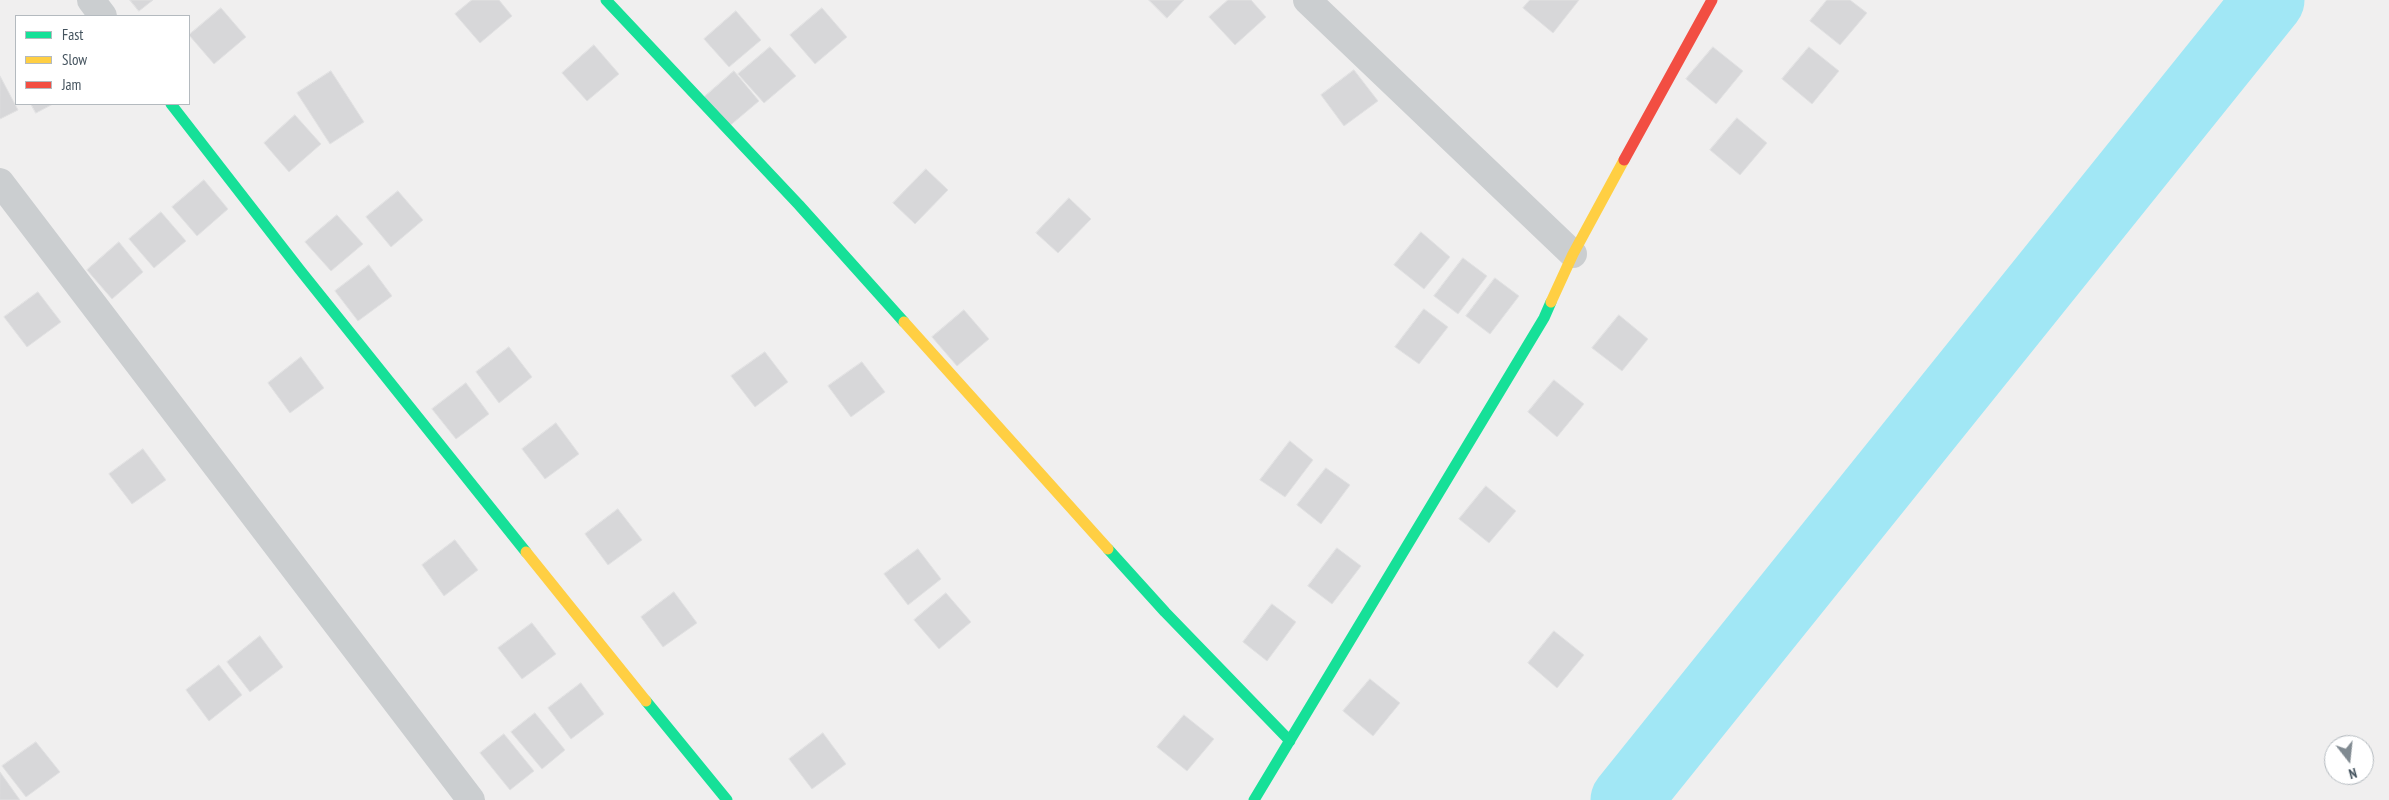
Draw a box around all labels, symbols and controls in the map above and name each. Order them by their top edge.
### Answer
legend [15,15,190,105]
text: Fast [62,25,83,44]
text: Slow [62,50,87,69]
text: Jam [62,75,81,94]
north arrow [2324,735,2374,785]
text: N [2347,764,2359,783]

